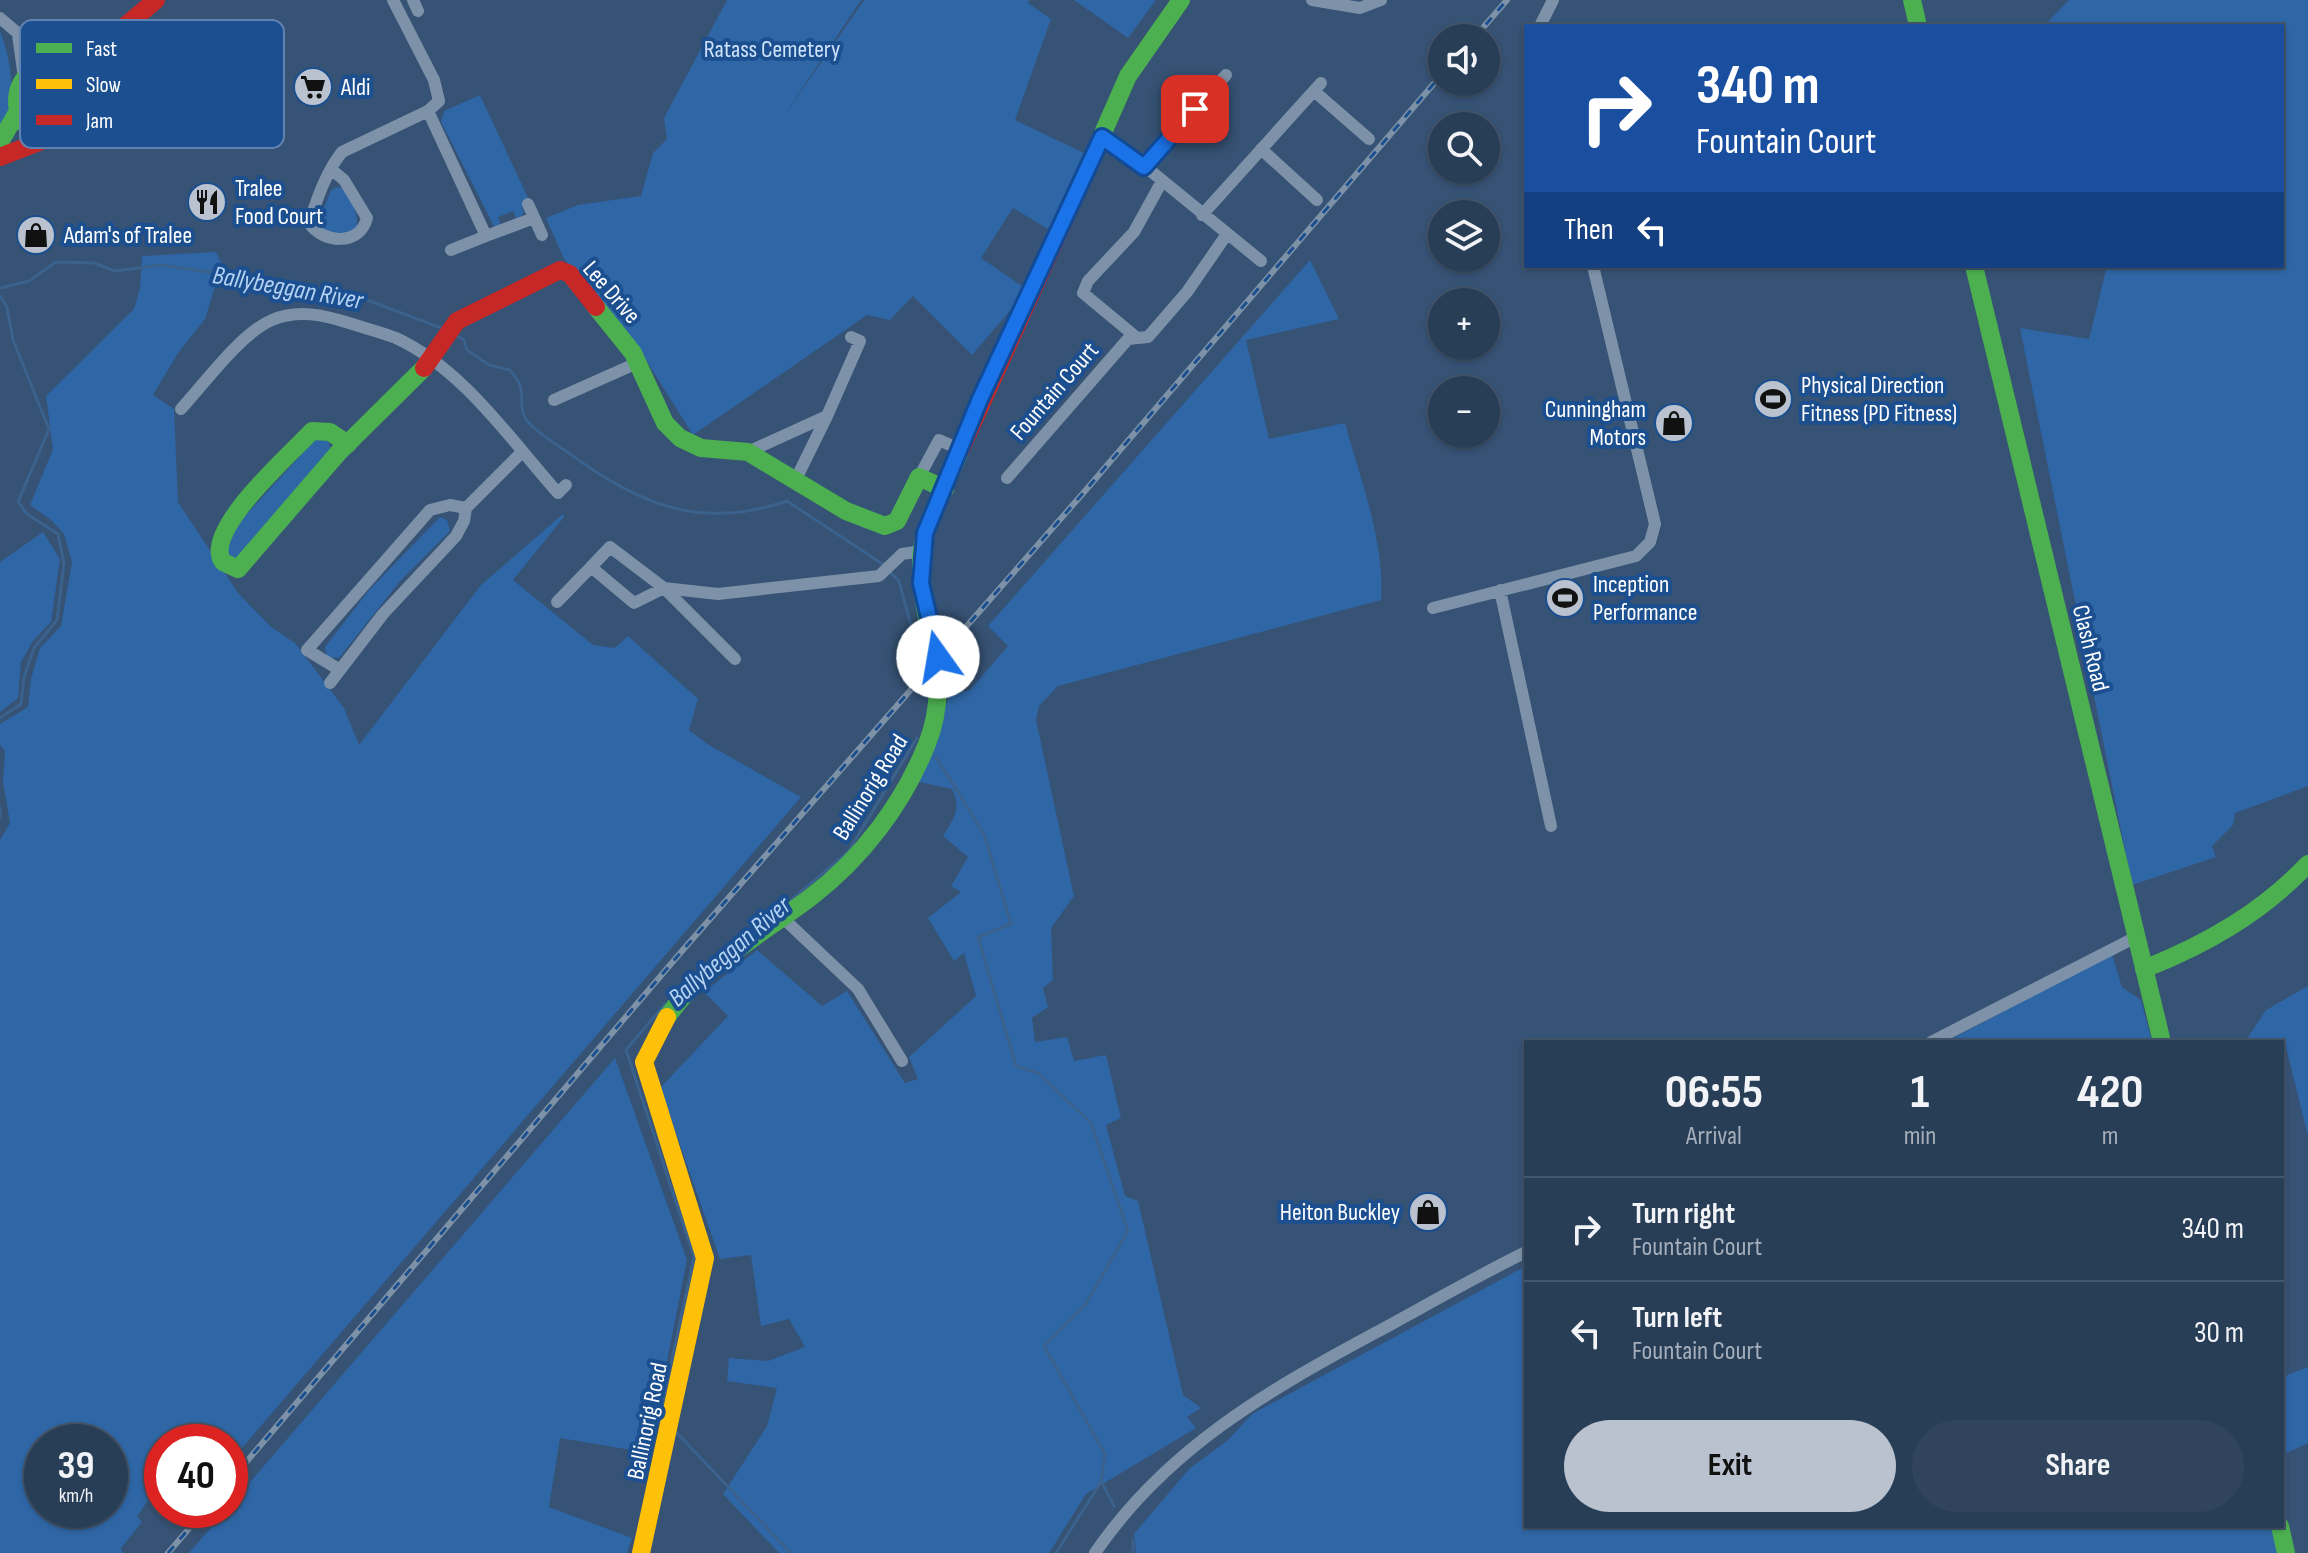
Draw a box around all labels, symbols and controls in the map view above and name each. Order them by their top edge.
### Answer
legend [20,20,284,148]
map controls [1428,24,1500,448]
button: sound [1428,24,1500,96]
park label: Ratass Cemetery [704,35,840,64]
text: Fast [86,36,117,63]
text: 340 m [1696,53,1820,120]
icon: right [1564,56,1668,160]
supermarket icon: Aldi [292,66,334,108]
text: Slow [86,72,121,99]
place label: Aldi [340,73,371,102]
pin [1161,75,1229,143]
icon: arrive [1173,87,1217,131]
text: Jam [85,108,113,135]
button: search [1428,112,1500,184]
text: Fountain Court [1696,121,1876,164]
place label: Tralee Food Court [235,174,323,231]
restaurant icon: Tralee Food Court [186,181,228,223]
button: layers [1428,200,1500,272]
icon: left [1630,208,1674,252]
text: Then [1564,212,1614,248]
shop icon: Adam's of Tralee [15,214,57,256]
place label: Adam's of Tralee [63,221,192,250]
street label: Lee Drive [577,255,647,330]
water label: Ballybeggan River [210,260,367,317]
button: + [1428,288,1500,360]
street label: Fountain Court [1004,336,1105,446]
place label: Physical Direction Fitness (PD Fitness) [1801,371,1957,428]
button: − [1428,376,1500,448]
sports icon: Physical Direction Fitness (PD Fitness) [1752,378,1794,420]
place label: Cunningham Motors [1545,395,1646,452]
shop icon: Cunningham Motors [1653,402,1695,444]
place label: Inception Performance [1593,570,1697,627]
sports icon: Inception Performance [1544,577,1586,619]
street label: Clash Road [2066,602,2115,694]
position arrow [896,615,980,699]
street label: Ballinorig Road [827,729,914,845]
water label: Ballybeggan River [662,889,799,1014]
text: 06:55 [1665,1064,1763,1121]
text: 1 [1911,1064,1929,1121]
text: 420 [2077,1064,2143,1121]
text: Arrival [1686,1121,1742,1152]
text: min [1904,1121,1936,1152]
text: m [2102,1121,2119,1152]
shop icon: Heiton Buckley [1407,1191,1449,1233]
text: Turn right [1632,1196,1735,1232]
place label: Heiton Buckley [1280,1198,1400,1227]
icon: right [1564,1207,1608,1251]
text: 340 m [2181,1211,2244,1247]
text: Fountain Court [1632,1232,1762,1263]
text: Turn left [1632,1300,1722,1336]
icon: left [1564,1311,1608,1355]
text: 30 m [2194,1315,2244,1351]
text: Fountain Court [1632,1336,1762,1367]
street label: Ballinorig Road [621,1360,674,1482]
button: Exit [1564,1420,1896,1512]
button: Share [1912,1420,2244,1512]
speed limit sign: 40 [144,1424,248,1528]
text: 39 [58,1442,94,1490]
text: km/h [59,1484,93,1508]

